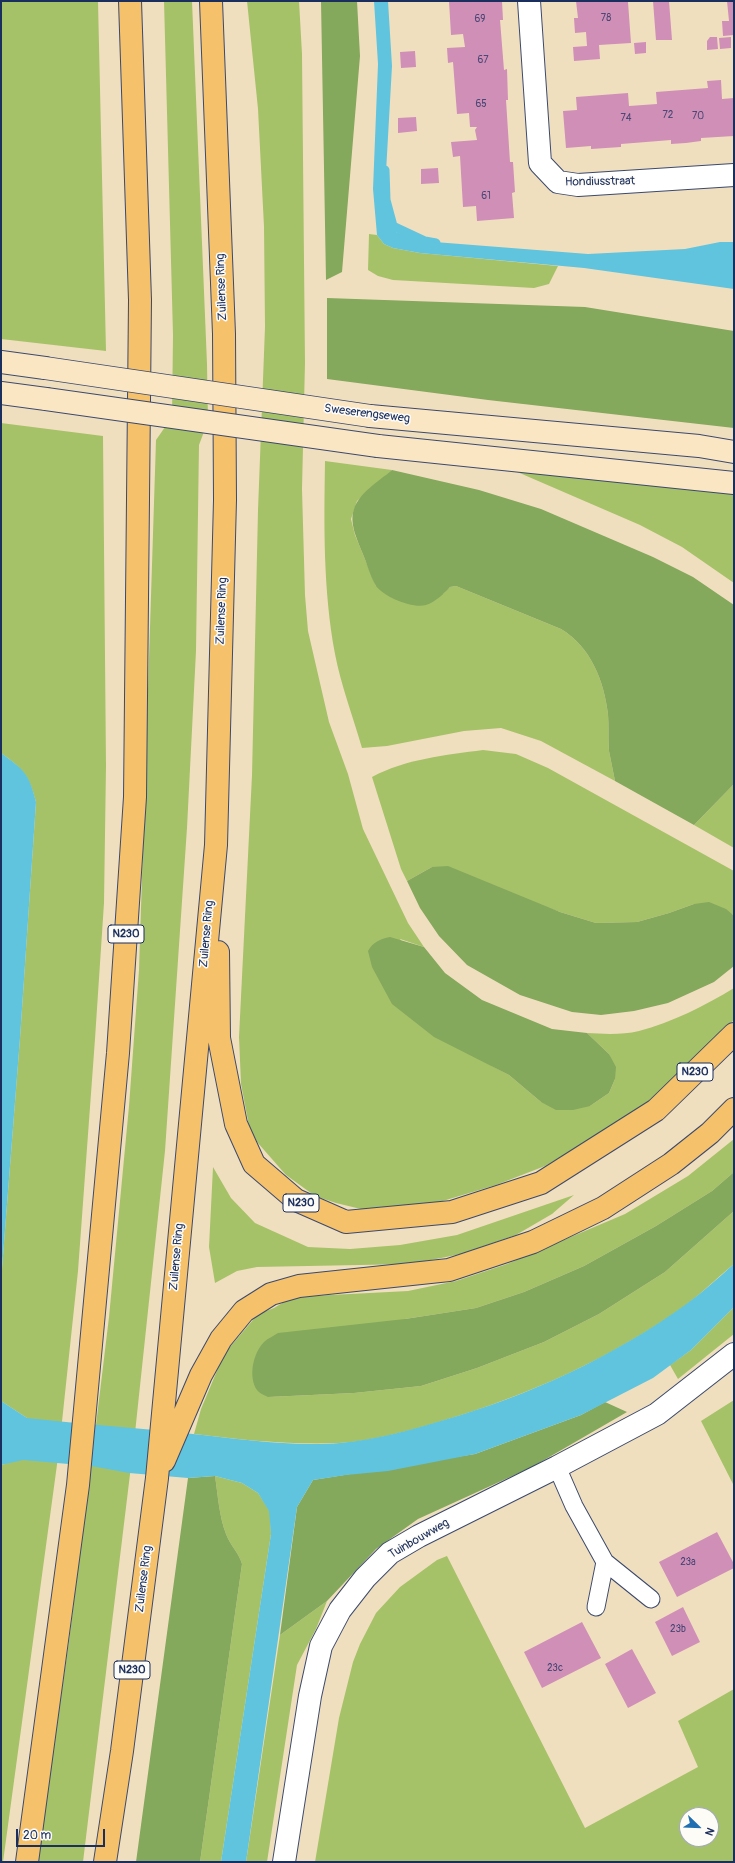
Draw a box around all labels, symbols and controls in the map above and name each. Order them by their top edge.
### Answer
house number: 78 [601,12,611,24]
house number: 69 [475,13,485,25]
house number: 67 [477,54,489,66]
house number: 65 [475,98,487,110]
house number: 72 [663,109,673,121]
house number: 70 [692,110,704,122]
house number: 74 [620,112,632,124]
street label: Hondiusstraat [565,174,635,190]
house number: 61 [481,190,491,202]
street label: Zuilense Ring [214,253,230,321]
street label: Sweserengseweg [323,402,411,426]
street label: Zuilense Ring [214,577,230,645]
street label: Zuilense Ring [197,900,217,968]
road number: N230 [108,925,144,943]
road number: N230 [677,1063,713,1081]
road number: N230 [283,1194,319,1212]
street label: Zuilense Ring [167,1223,187,1291]
street label: Tuinbouwweg [386,1516,452,1562]
street label: Zuilense Ring [133,1545,155,1613]
house number: 23a [680,1556,696,1568]
house number: 23b [670,1623,686,1635]
road number: N230 [114,1661,150,1679]
house number: 23c [547,1662,563,1674]
north arrow [679,1807,719,1847]
scale bar [18,1821,107,1847]
text: N [702,1826,717,1837]
text: 20 m [23,1828,51,1843]

